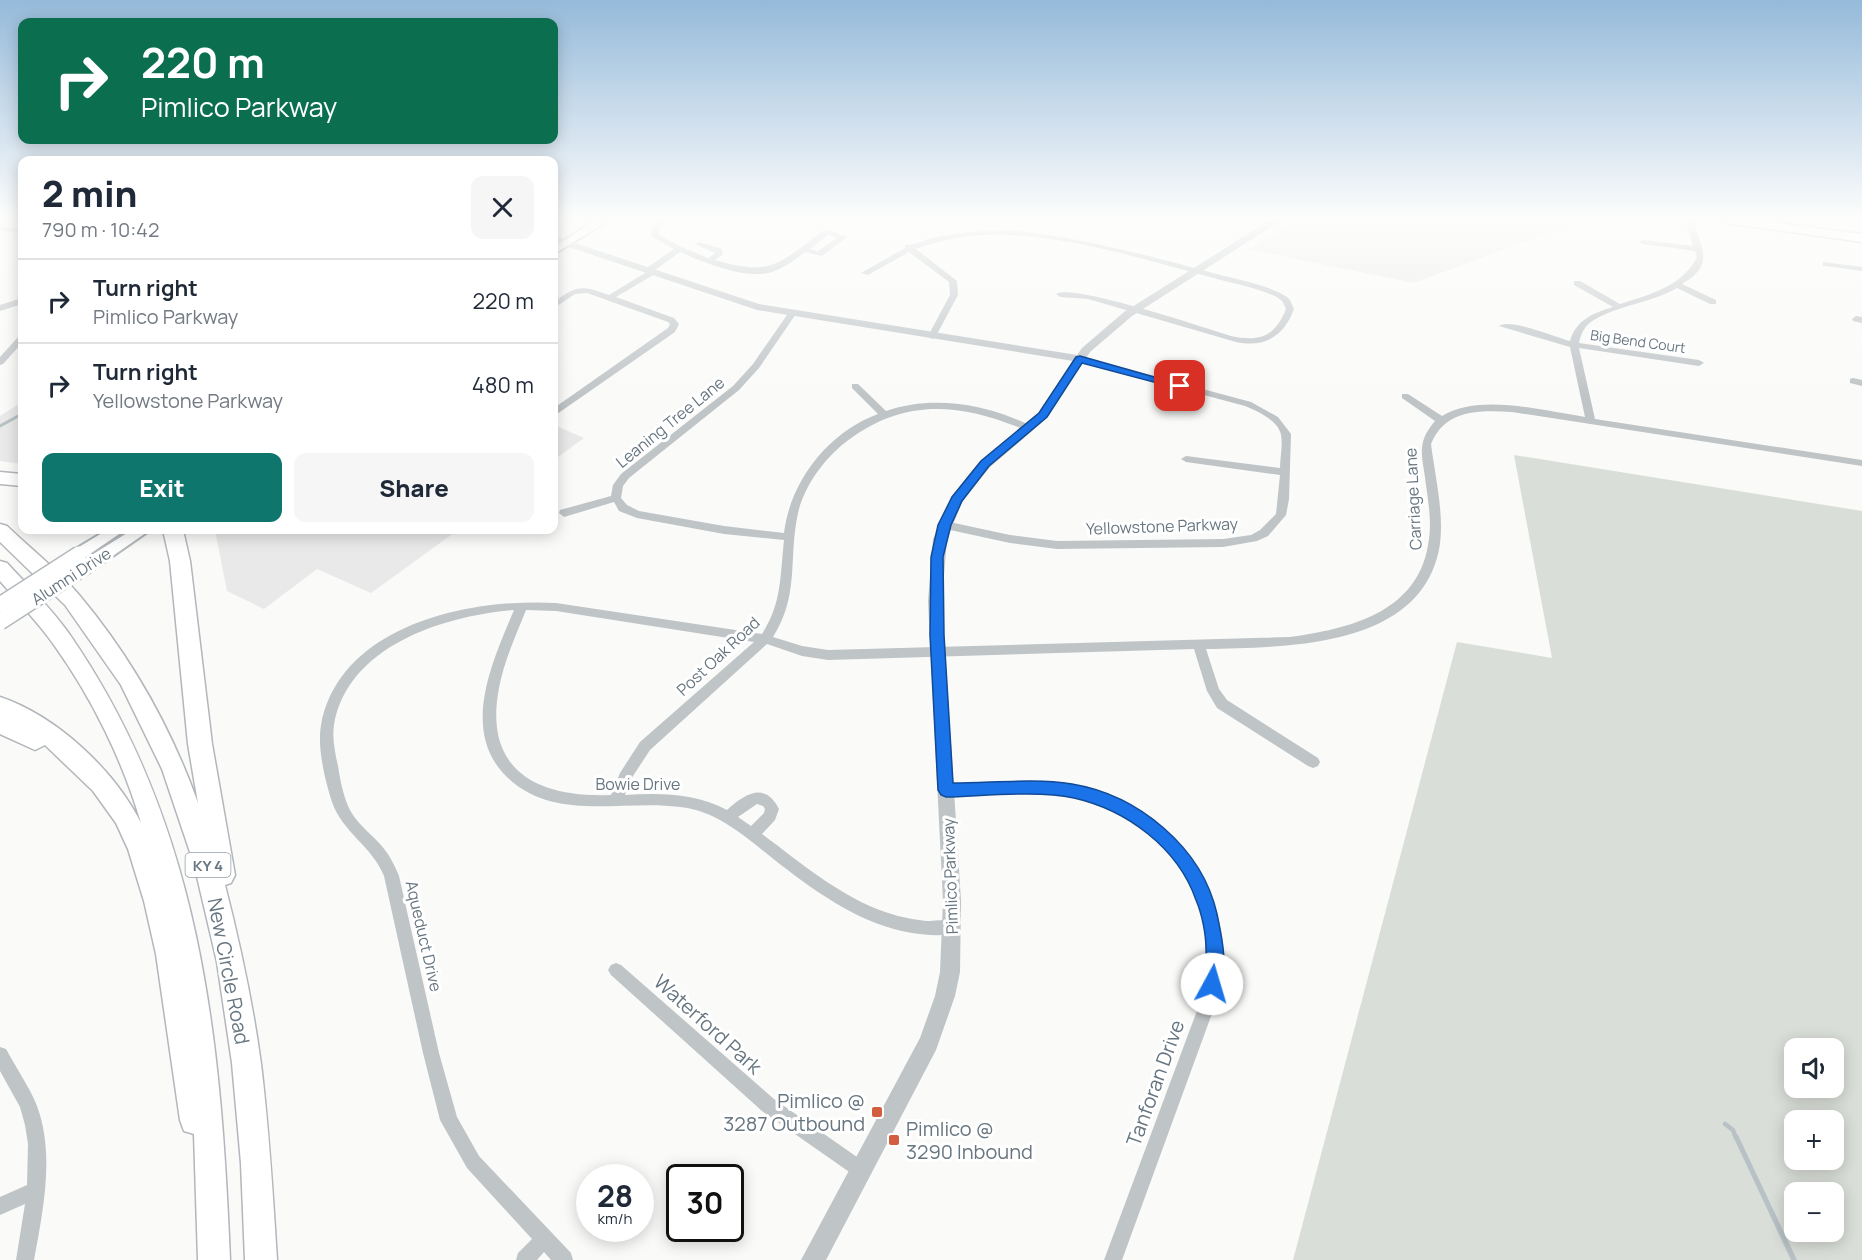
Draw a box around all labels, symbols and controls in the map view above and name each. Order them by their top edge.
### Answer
text: 220 m [141,33,265,91]
icon: right [42,42,120,120]
text: Pimlico Parkway [141,88,337,125]
text: 2 min [42,169,137,218]
button: close [471,176,534,239]
text: 790 m · 10:42 [42,216,159,243]
text: Turn right [93,273,198,303]
icon: right [42,285,75,318]
text: 220 m [472,286,534,316]
text: Pimlico Parkway [93,303,238,330]
street label: Big Bend Court [1589,325,1687,357]
text: Turn right [93,357,198,387]
pin [1154,360,1205,411]
icon: right [42,369,75,402]
icon: arrive [1163,369,1196,402]
text: 480 m [472,370,534,400]
street label: Leaning Tree Lane [611,371,729,473]
text: Yellowstone Parkway [93,387,283,414]
street label: Carriage Lane [1399,447,1427,551]
button: Exit [42,453,282,522]
button: Share [294,453,534,522]
street label: Yellowstone Parkway [1086,512,1239,540]
street label: Alumni Drive [27,542,115,610]
street label: Post Oak Road [672,612,764,700]
street label: Bowie Drive [596,773,680,795]
street label: Pimlico Parkway [937,817,963,934]
road number: KY 4 [186,853,230,877]
street label: Aqueduct Drive [401,878,447,994]
street label: New Circle Road [202,895,256,1047]
position arrow [1180,952,1244,1016]
street label: Waterford Park [648,968,769,1080]
street label: Tanforan Drive [1120,1016,1190,1150]
map controls [1784,1038,1844,1242]
button: sound [1784,1038,1844,1098]
place label: Pimlico @ 3287 Outbound [723,1087,865,1137]
marker: Pimlico @ 3287 Outbound [870,1105,884,1119]
button: + [1784,1110,1844,1170]
place label: Pimlico @ 3290 Inbound [906,1115,1033,1165]
marker: Pimlico @ 3290 Inbound [887,1133,901,1147]
speed limit sign: 30 [666,1164,744,1242]
text: 28 [597,1175,633,1216]
button: − [1784,1182,1844,1242]
text: km/h [598,1208,632,1229]

